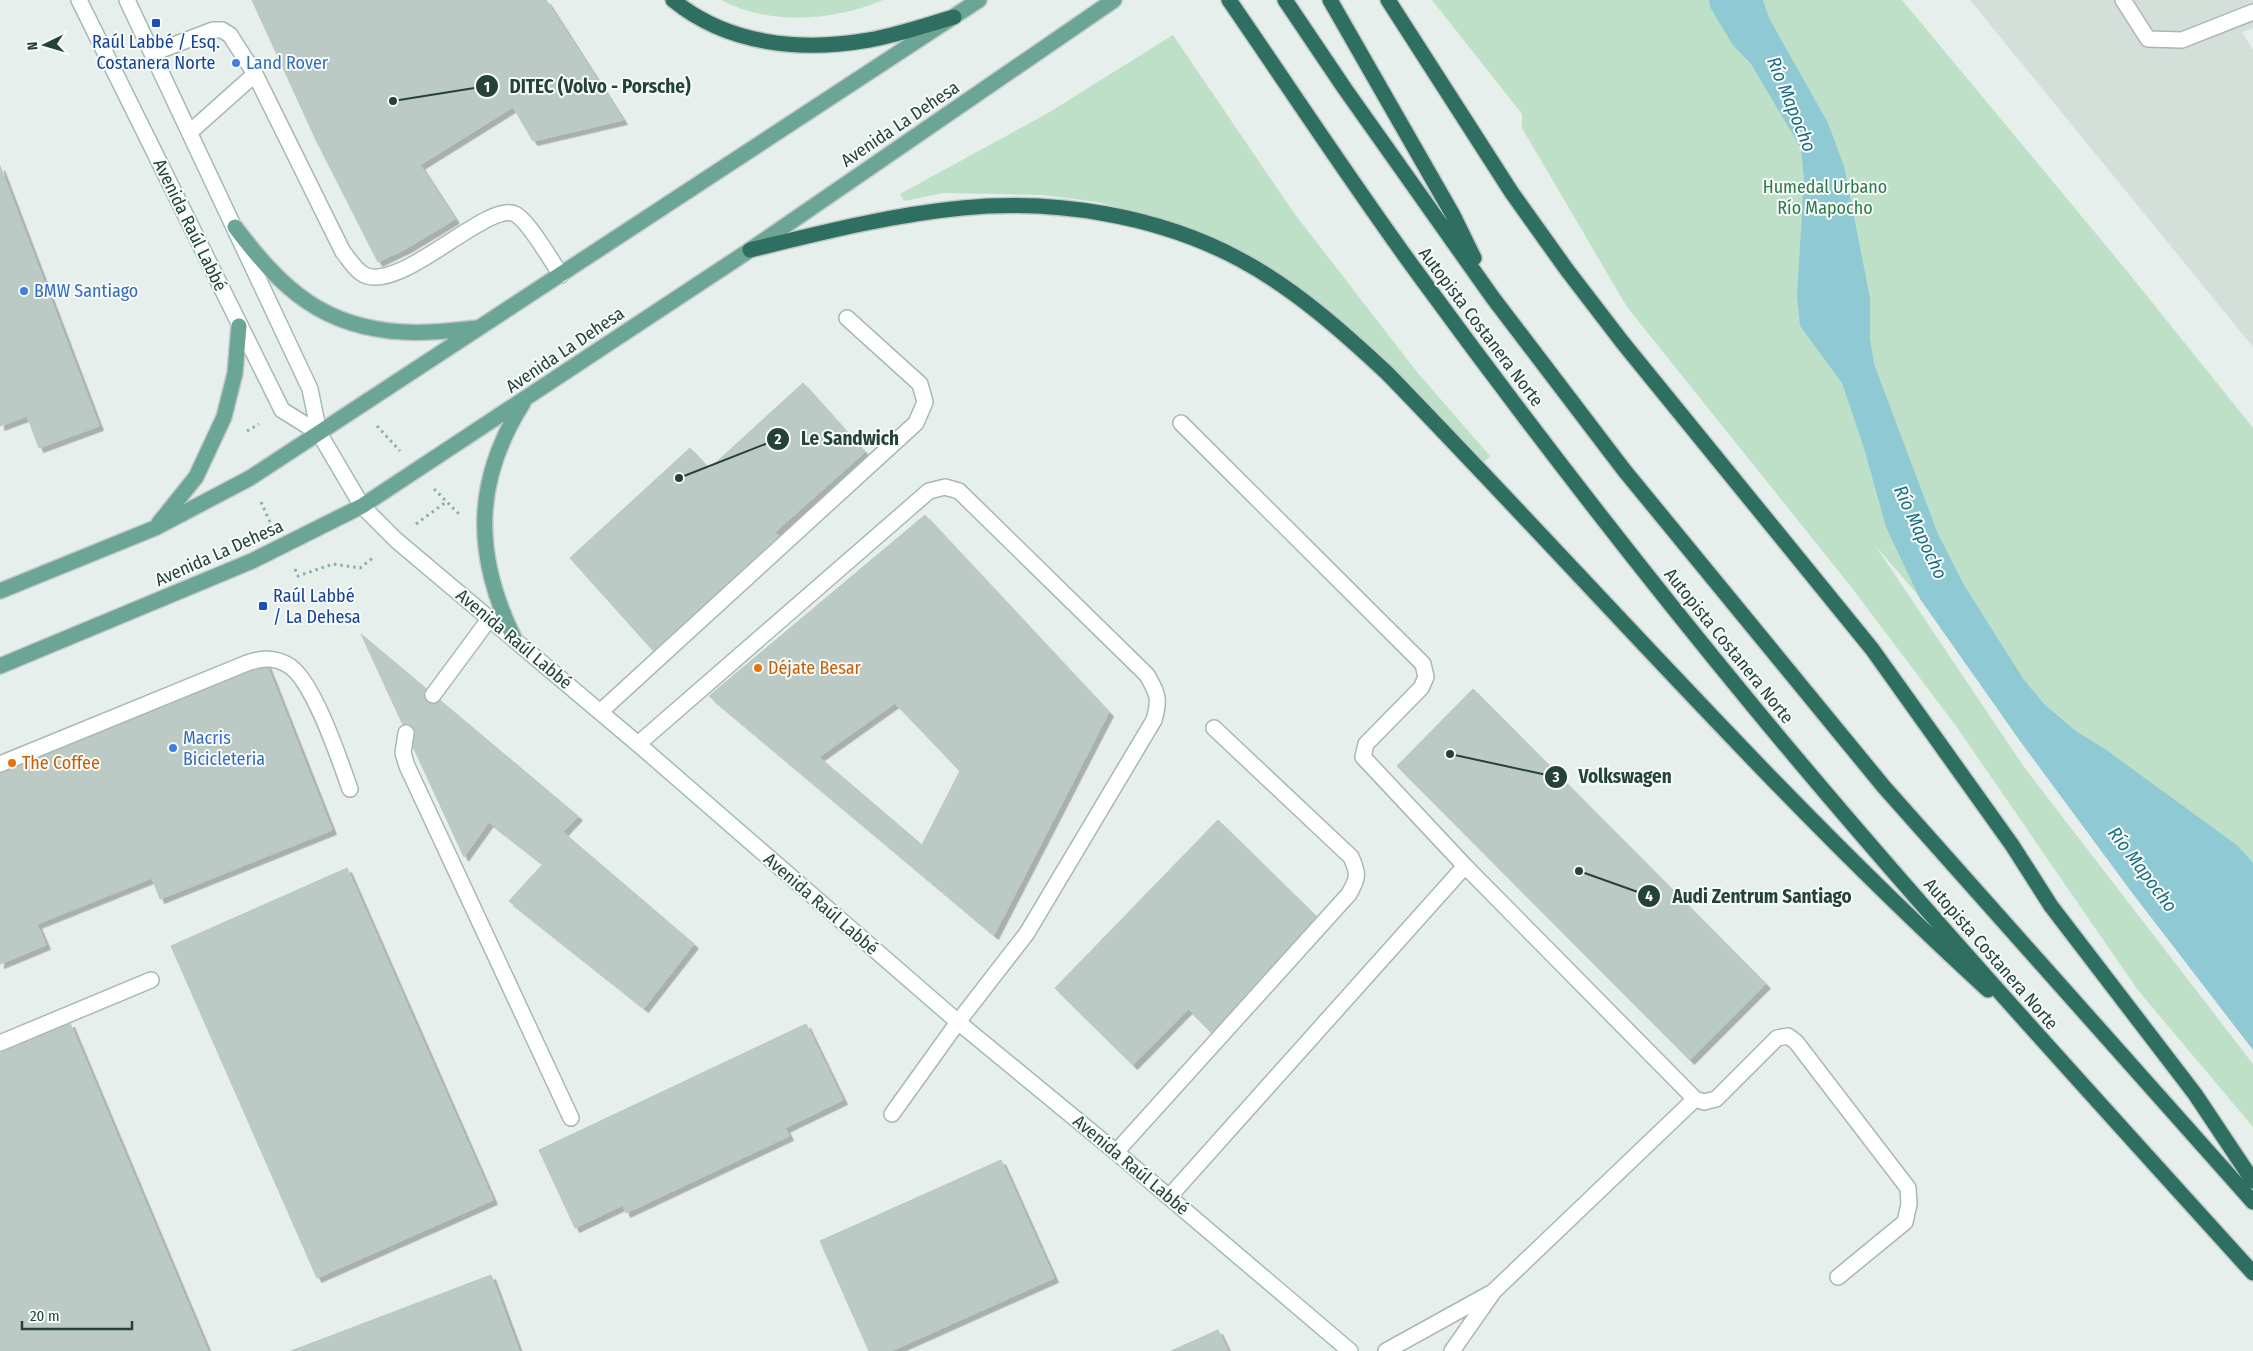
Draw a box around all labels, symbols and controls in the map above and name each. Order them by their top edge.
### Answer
marker: Raúl Labbé / Esq. Costanera Norte [150,17,162,29]
north arrow [20,20,70,70]
place label: Raúl Labbé / Esq. Costanera Norte [92,31,220,74]
text: N [24,41,41,51]
place label: Land Rover [246,52,329,74]
water label: Río Mapocho [1762,53,1821,155]
marker: Land Rover [230,57,242,69]
callout: DITEC (Volvo - Porsche) [474,69,700,103]
text: DITEC (Volvo - Porsche) [509,75,691,98]
street label: Avenida La Dehesa [837,76,964,172]
text: 1 [484,78,490,96]
street label: Avenida Raúl Labbé [148,155,232,295]
park label: Humedal Urbano Río Mapocho [1763,176,1887,219]
street label: Autopista Costanera Norte [1414,243,1548,411]
place label: BMW Santiago [34,280,138,302]
marker: BMW Santiago [18,285,30,297]
street label: Avenida La Dehesa [502,302,629,398]
callout: Le Sandwich [766,422,909,456]
text: Le Sandwich [801,427,899,450]
text: 2 [774,430,782,448]
water label: Río Mapocho [1889,482,1952,583]
street label: Avenida La Dehesa [151,515,287,591]
street label: Autopista Costanera Norte [1660,564,1798,728]
street label: Avenida Raúl Labbé [452,584,577,694]
place label: Raúl Labbé / La Dehesa [273,585,361,628]
marker: Raúl Labbé / La Dehesa [257,600,269,612]
place label: Déjate Besar [768,657,862,679]
marker: Déjate Besar [752,662,764,674]
place label: Macris Bicicleteria [183,727,265,770]
marker: Macris Bicicleteria [167,742,179,754]
place label: The Coffee [22,752,100,774]
marker: The Coffee [6,757,18,769]
callout: Volkswagen [1544,760,1682,794]
text: Volkswagen [1577,765,1672,788]
text: 3 [1551,768,1560,786]
water label: Río Mapocho [2103,822,2182,916]
street label: Avenida Raúl Labbé [759,848,883,960]
street label: Autopista Costanera Norte [1919,874,2063,1034]
callout: Audi Zentrum Santiago [1637,879,1861,913]
text: Audi Zentrum Santiago [1671,885,1852,908]
text: 4 [1645,887,1653,905]
street label: Avenida Raúl Labbé [1069,1110,1194,1220]
scale bar [22,1298,132,1330]
text: 20 m [30,1307,60,1325]

